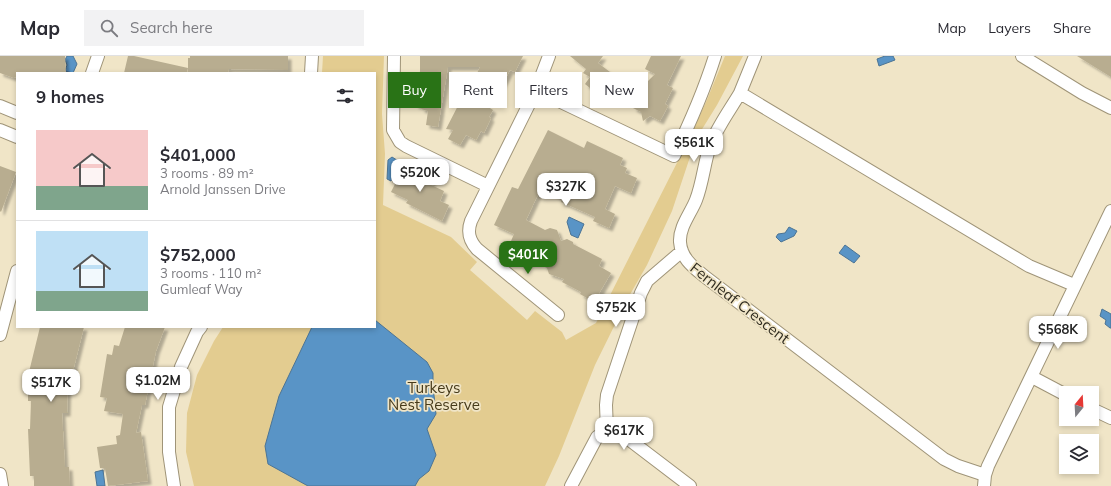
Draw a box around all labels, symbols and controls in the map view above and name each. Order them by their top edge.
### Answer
search box [84,10,364,46]
text: Map [20,16,60,40]
icon: search [98,17,120,39]
text: Search here [130,18,213,37]
text: Map [937,19,966,37]
text: Layers [988,19,1031,37]
text: Share [1053,19,1091,37]
chip: Buy [388,72,441,108]
chip: Rent [449,72,507,108]
chip: Filters [515,72,582,108]
chip: New [590,72,648,108]
icon: filters [334,85,356,107]
text: 9 homes [36,86,104,107]
pin: $561K [666,129,722,163]
text: $561K [674,134,714,150]
text: $401,000 [160,144,236,165]
icon: home [68,146,116,194]
pin: $520K [392,159,448,193]
text: $520K [400,164,440,180]
text: 3 rooms · 89 m² [160,165,254,181]
pin: $327K [538,173,594,207]
text: $327K [546,178,586,194]
text: Arnold Janssen Drive [160,181,286,197]
pin: $401K [500,241,556,275]
text: $752,000 [160,244,236,265]
text: $401K [508,246,548,262]
icon: home [68,247,116,295]
street label: Fernleaf Crescent [686,258,794,348]
text: 3 rooms · 110 m² [160,265,261,281]
text: Gumleaf Way [160,281,243,297]
pin: $752K [588,294,644,328]
text: $752K [596,299,636,315]
pin: $568K [1030,316,1086,350]
text: $568K [1038,321,1078,337]
pin: $1.02M [125,367,191,401]
pin: $517K [23,369,79,403]
text: $1.02M [135,372,181,388]
text: $517K [31,374,71,390]
park label: Turkeys Nest Reserve [388,378,480,414]
north arrow [1059,386,1099,426]
map controls [1059,386,1099,474]
pin: $617K [596,417,652,451]
text: $617K [604,422,644,438]
button: layers [1059,434,1099,474]

